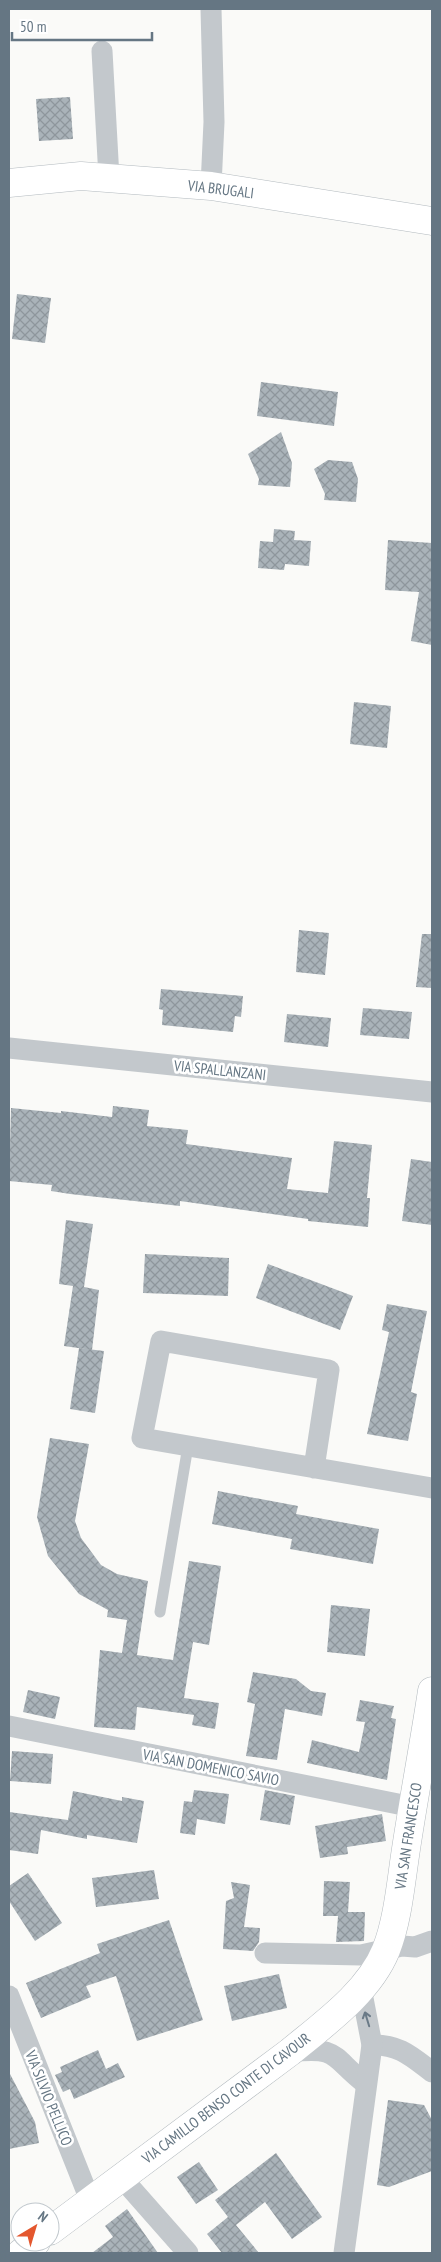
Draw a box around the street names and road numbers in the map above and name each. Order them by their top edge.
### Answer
street label: VIA BRUGALI [186,175,255,202]
street label: VIA SPALLANZANI [172,1056,267,1084]
street label: VIA SAN DOMENICO SAVIO [140,1744,281,1790]
street label: VIA SAN FRANCESCO [390,1781,426,1892]
street label: VIA CAMILLO BENSO CONTE DI CAVOUR [137,2028,314,2168]
street label: VIA SILVIO PELLICO [21,2047,77,2148]

